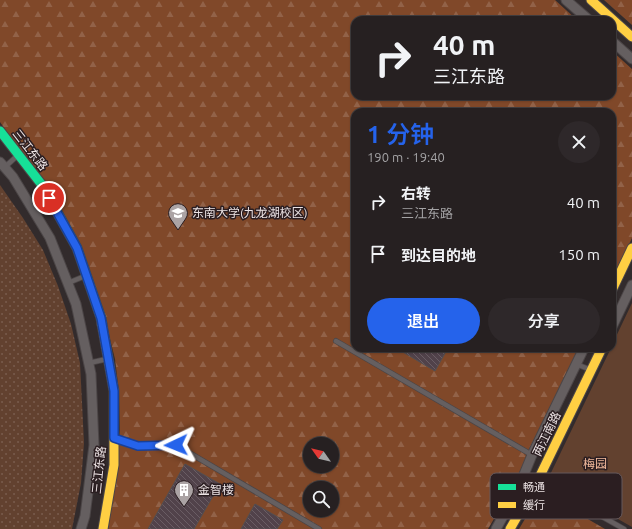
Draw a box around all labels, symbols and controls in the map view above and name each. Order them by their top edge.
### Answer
text: 40 m [433,29,495,60]
icon: right [367,32,419,84]
text: 三江东路 [433,66,505,86]
text: 1 分钟 [367,121,434,148]
button: close [558,121,600,163]
street label: 三江东路 [10,127,50,173]
text: 190 m · 19:40 [367,150,445,164]
pin [32,181,66,215]
text: 右转 [401,185,431,202]
icon: arrive [38,187,60,209]
icon: right [367,191,389,213]
text: 40 m [567,194,600,211]
school or university icon: 东南大学(九龙湖校区) [167,202,189,230]
place label: 东南大学(九龙湖校区) [192,206,308,220]
text: 三江东路 [401,206,453,220]
icon: arrive [367,243,389,265]
text: 150 m [558,246,600,263]
text: 到达目的地 [401,247,476,264]
button: 退出 [367,298,480,344]
button: 分享 [488,298,600,344]
street label: 两江南路 [530,409,563,458]
position arrow [155,424,197,466]
north arrow [303,437,339,473]
map controls [303,437,339,517]
street label: 三江东路 [90,445,107,495]
park label: 梅园 [583,457,607,470]
legend [490,473,622,519]
building icon: 金智楼 [173,479,195,507]
button: search [303,481,339,517]
text: 畅通 [523,481,545,493]
place label: 金智楼 [198,483,234,496]
text: 缓行 [523,499,545,511]

